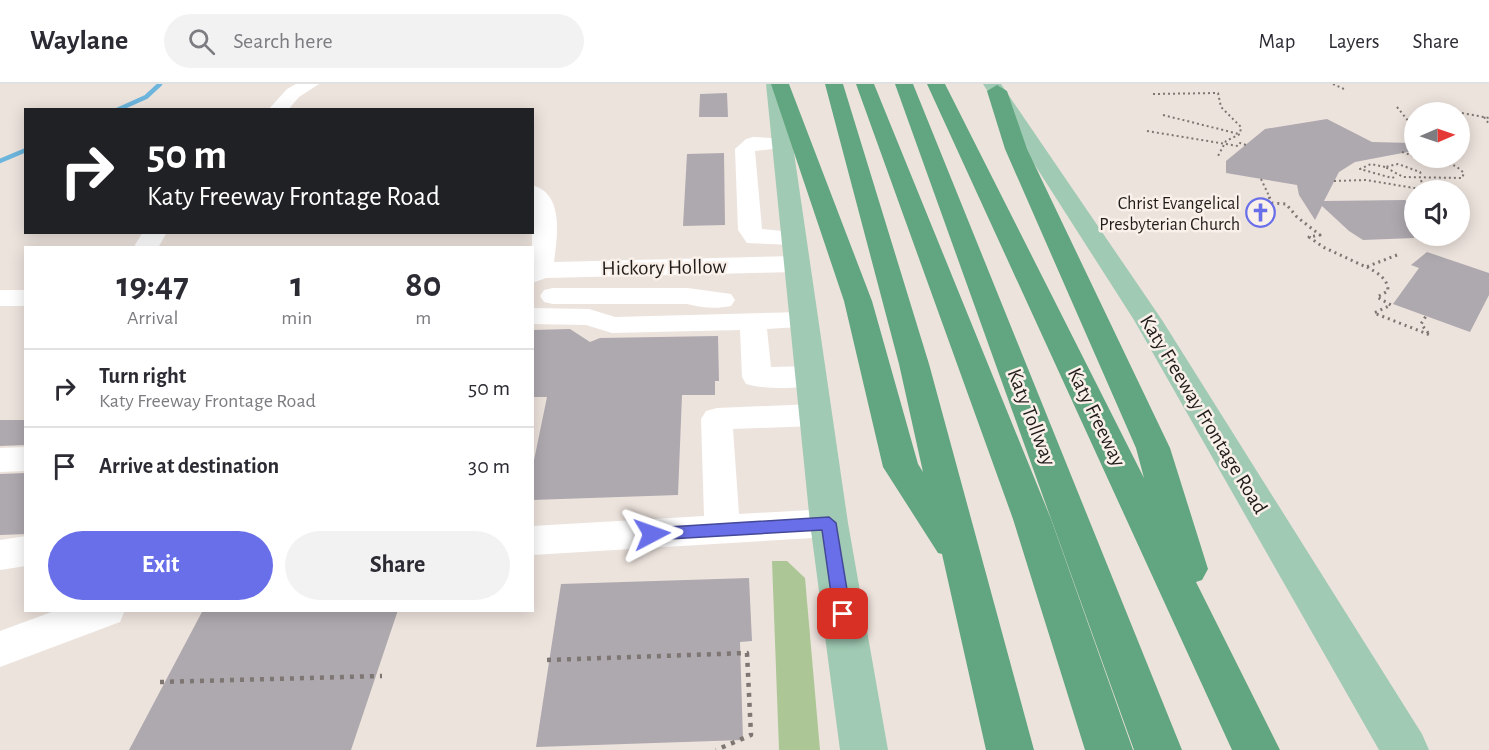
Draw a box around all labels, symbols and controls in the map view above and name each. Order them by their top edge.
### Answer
search box [164,14,584,68]
icon: search [185,25,218,58]
text: Waylane [30,27,128,55]
text: Search here [233,30,333,52]
text: Map [1259,31,1295,52]
text: Layers [1328,31,1379,52]
text: Share [1412,31,1459,52]
north arrow [1404,102,1470,168]
map controls [1404,102,1470,246]
icon: right [48,132,126,210]
text: 50 m [147,134,227,176]
button: sound [1404,180,1470,246]
text: Katy Freeway Frontage Road [147,183,440,210]
place label: Christ Evangelical Presbyterian Church [1099,195,1240,234]
church icon: Christ Evangelical Presbyterian Church [1245,197,1277,229]
street label: Hickory Hollow [601,256,727,279]
text: 19:47 [117,267,189,303]
text: 1 [290,267,303,303]
text: 80 [405,267,441,303]
text: Arrival [127,308,178,328]
text: min [281,308,312,328]
text: m [415,308,431,328]
street label: Katy Freeway Frontage Road [1136,311,1271,517]
text: Turn right [99,365,186,387]
street label: Katy Freeway [1064,365,1129,470]
street label: Katy Tollway [1003,366,1060,469]
icon: right [48,372,81,405]
text: 50 m [468,377,510,399]
text: Katy Freeway Frontage Road [99,391,316,411]
icon: arrive [48,450,81,483]
text: Arrive at destination [99,455,279,477]
text: 30 m [468,455,510,477]
position arrow [620,502,684,566]
button: Exit [48,531,273,600]
button: Share [285,531,510,600]
pin [817,588,868,639]
icon: arrive [826,597,859,630]

